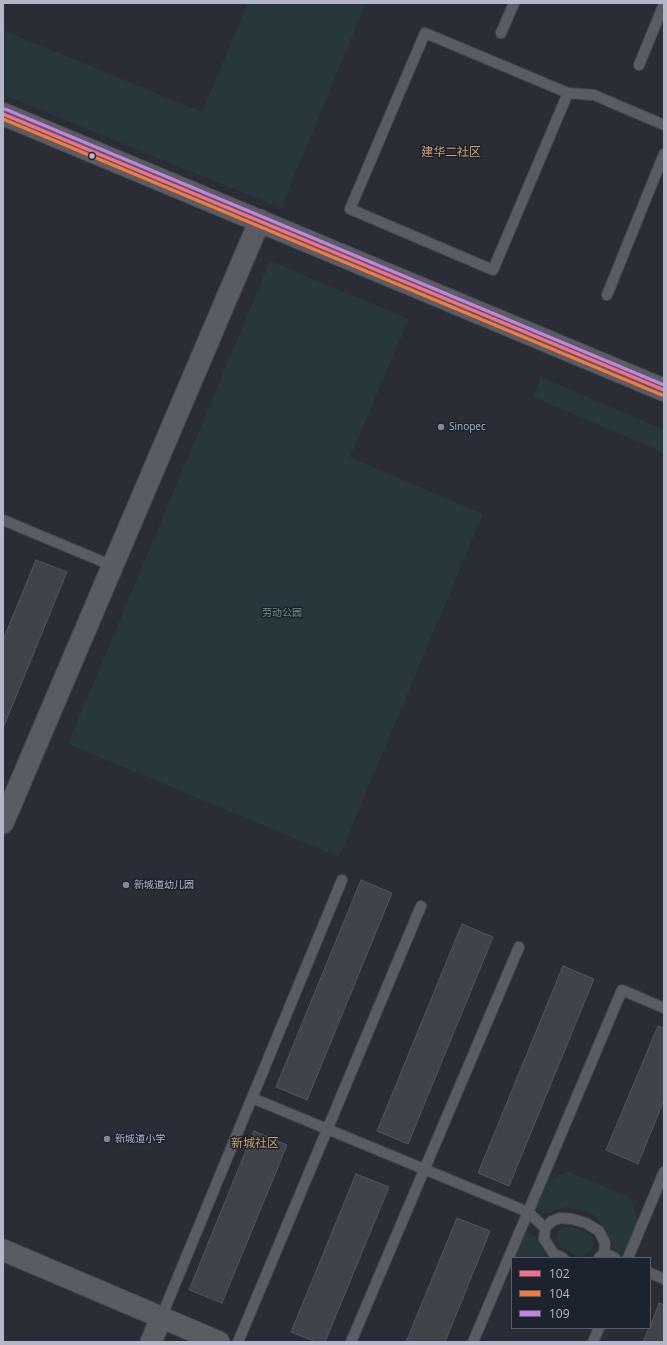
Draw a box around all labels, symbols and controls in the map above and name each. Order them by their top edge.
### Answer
district label: 建华二社区 [421,146,481,160]
unlabelled marker [87,151,97,161]
place label: Sinopec [449,421,486,433]
marker: Sinopec [436,422,446,432]
park label: 劳动公园 [262,607,302,619]
place label: 新城道幼儿园 [134,879,194,891]
marker: 新城道幼儿园 [121,880,131,890]
place label: 新城道小学 [115,1133,165,1145]
marker: 新城道小学 [102,1134,112,1144]
district label: 新城社区 [231,1137,279,1151]
legend [511,1257,651,1329]
text: 102 [549,1265,570,1282]
text: 104 [549,1285,570,1302]
text: 109 [549,1305,570,1322]

